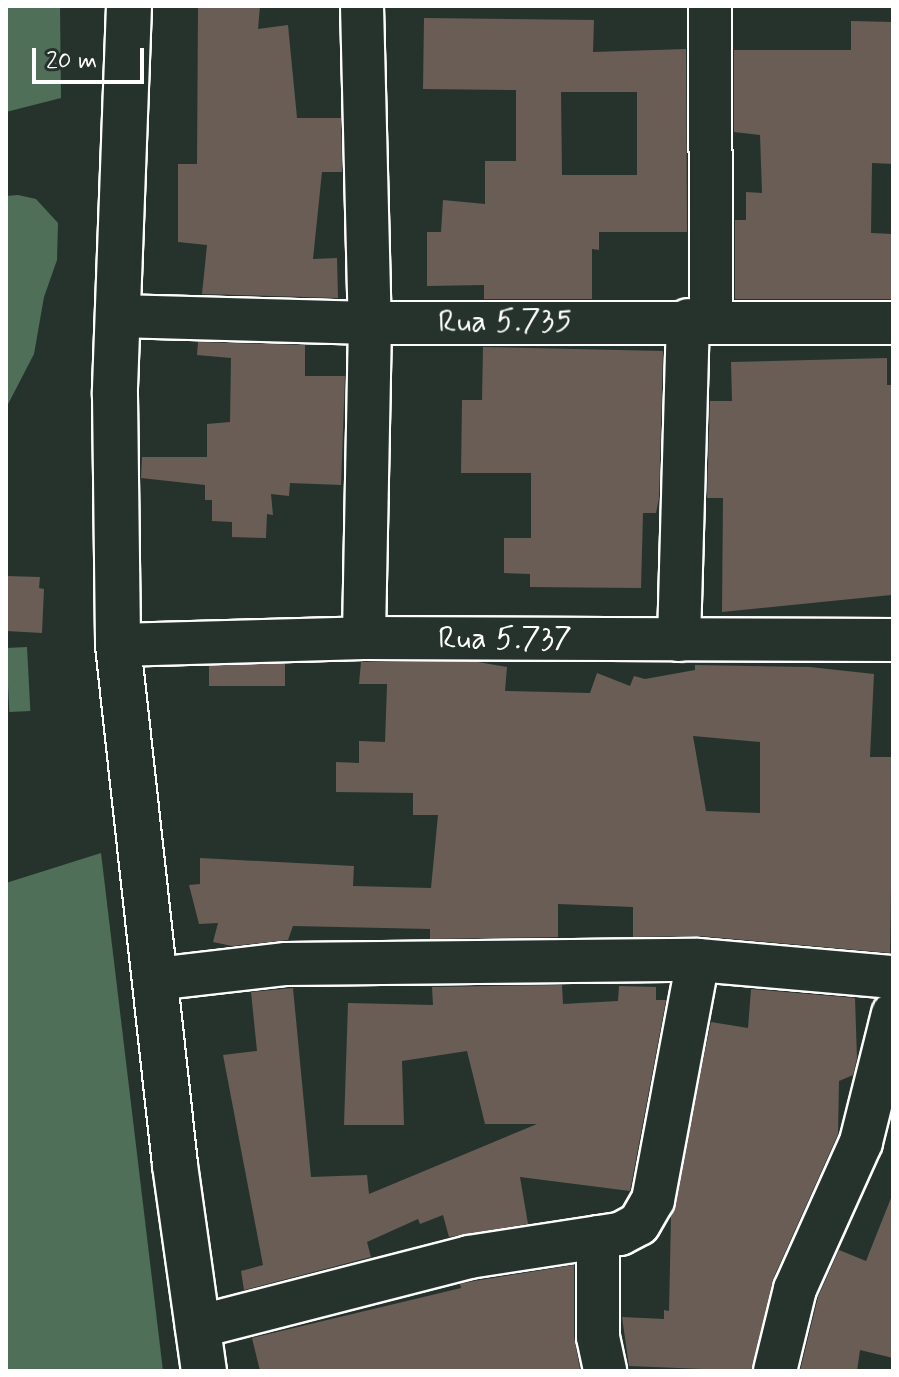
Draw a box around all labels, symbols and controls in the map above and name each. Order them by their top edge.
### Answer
scale bar [36,32,148,82]
text: 20 m [46,46,97,77]
street label: Rua 5.735 [438,302,572,342]
street label: Rua 5.737 [438,620,572,658]

